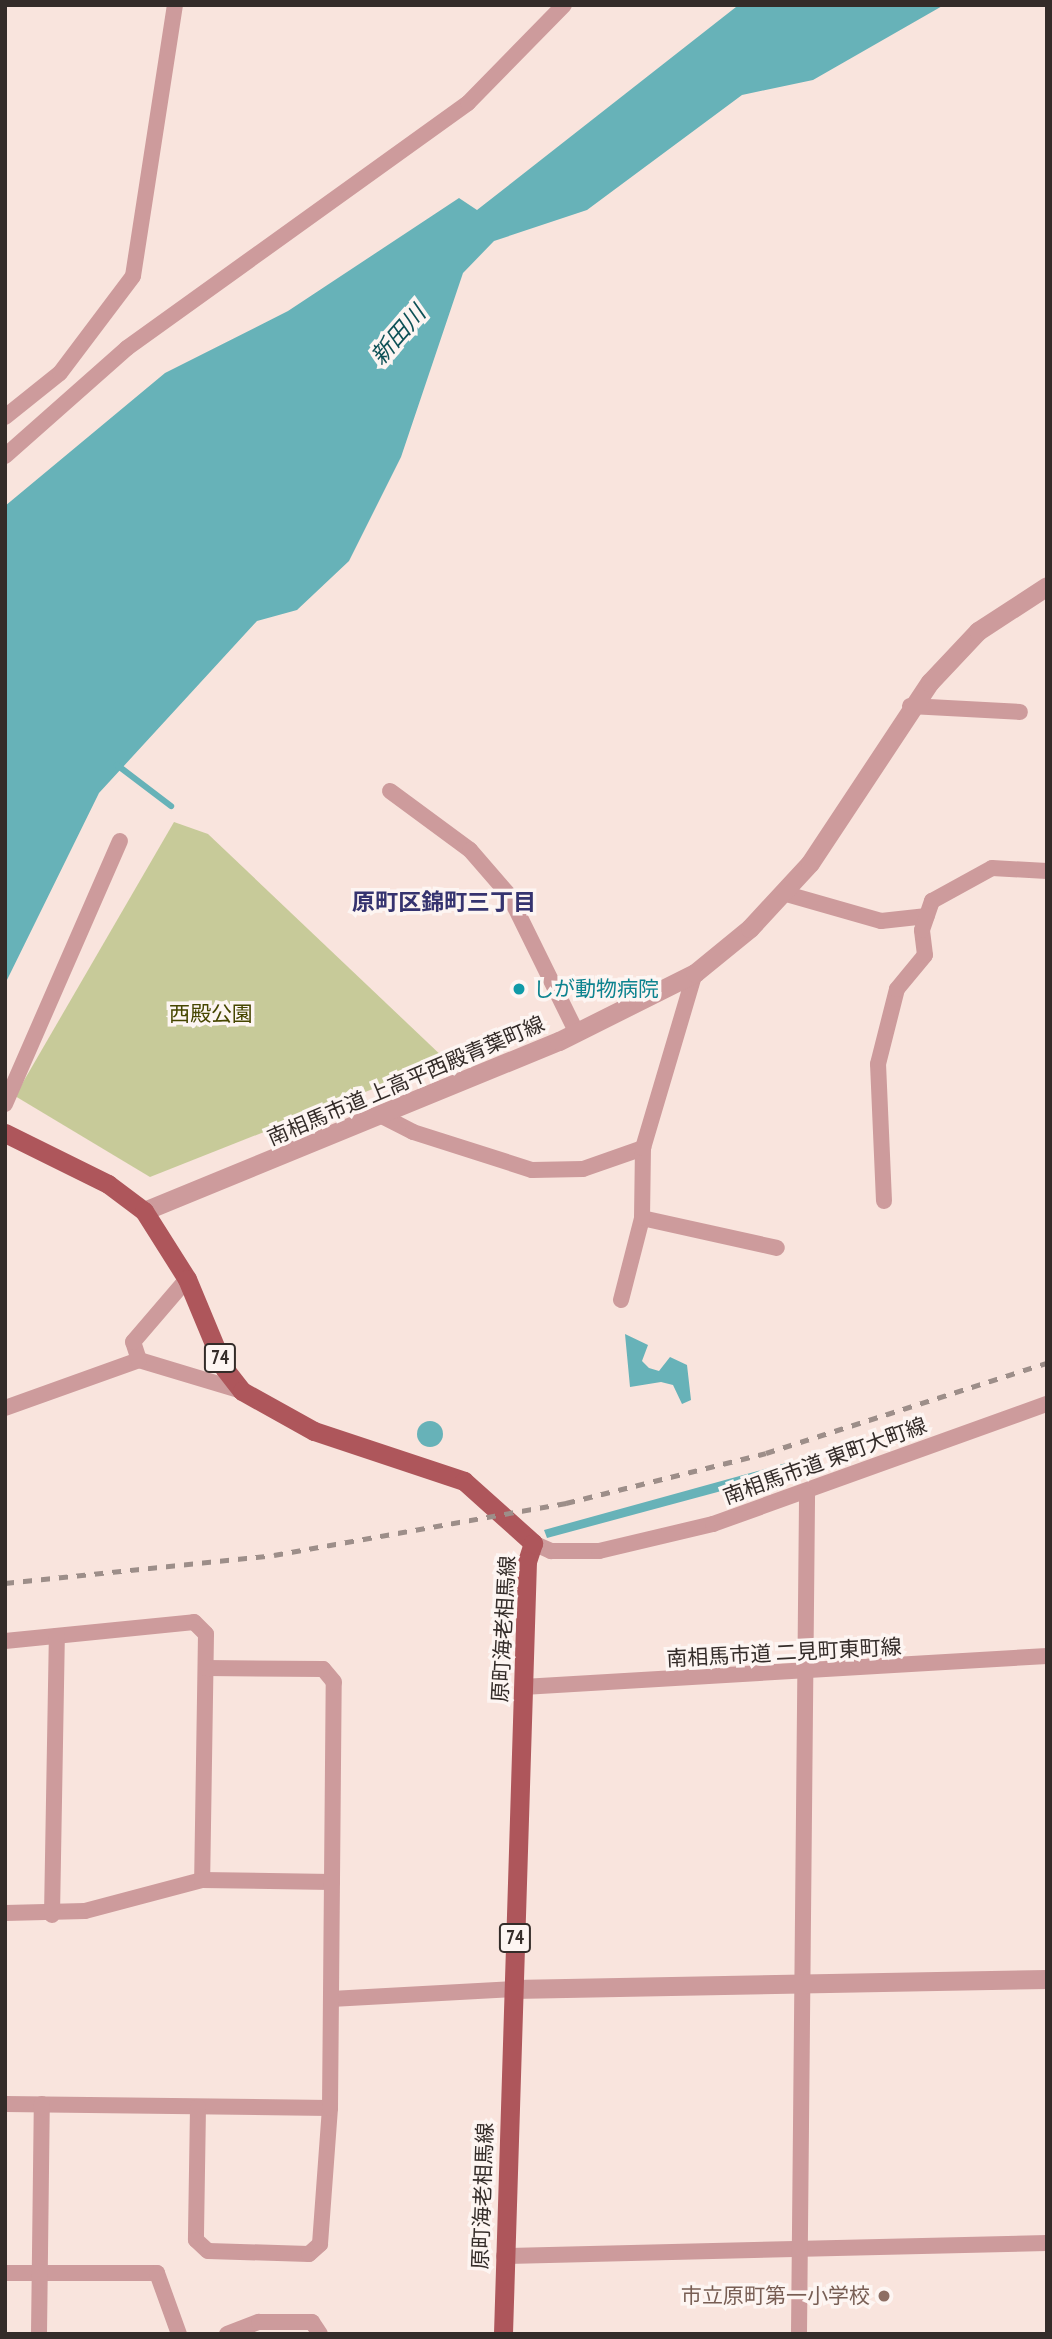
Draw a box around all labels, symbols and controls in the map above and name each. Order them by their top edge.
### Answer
water label: 新田川 [365,300,431,370]
district label: 原町区錦町三丁目 [352,888,536,916]
place label: しが動物病院 [533,976,659,1002]
marker: しが動物病院 [511,981,527,997]
park label: 西殿公園 [169,1001,253,1027]
street label: 南相馬市道 上高平西殿青葉町線 [264,1011,548,1151]
road number: 74 [202,1342,238,1374]
street label: 南相馬市道 東町大町線 [720,1412,930,1510]
street label: 原町海老相馬線 [488,1555,520,1703]
street label: 南相馬市道 二見町東町線 [666,1634,902,1672]
road number: 74 [498,1922,532,1954]
street label: 原町海老相馬線 [468,2122,498,2270]
place label: 市立原町第一小学校 [681,2283,870,2309]
marker: 市立原町第一小学校 [876,2288,892,2304]

